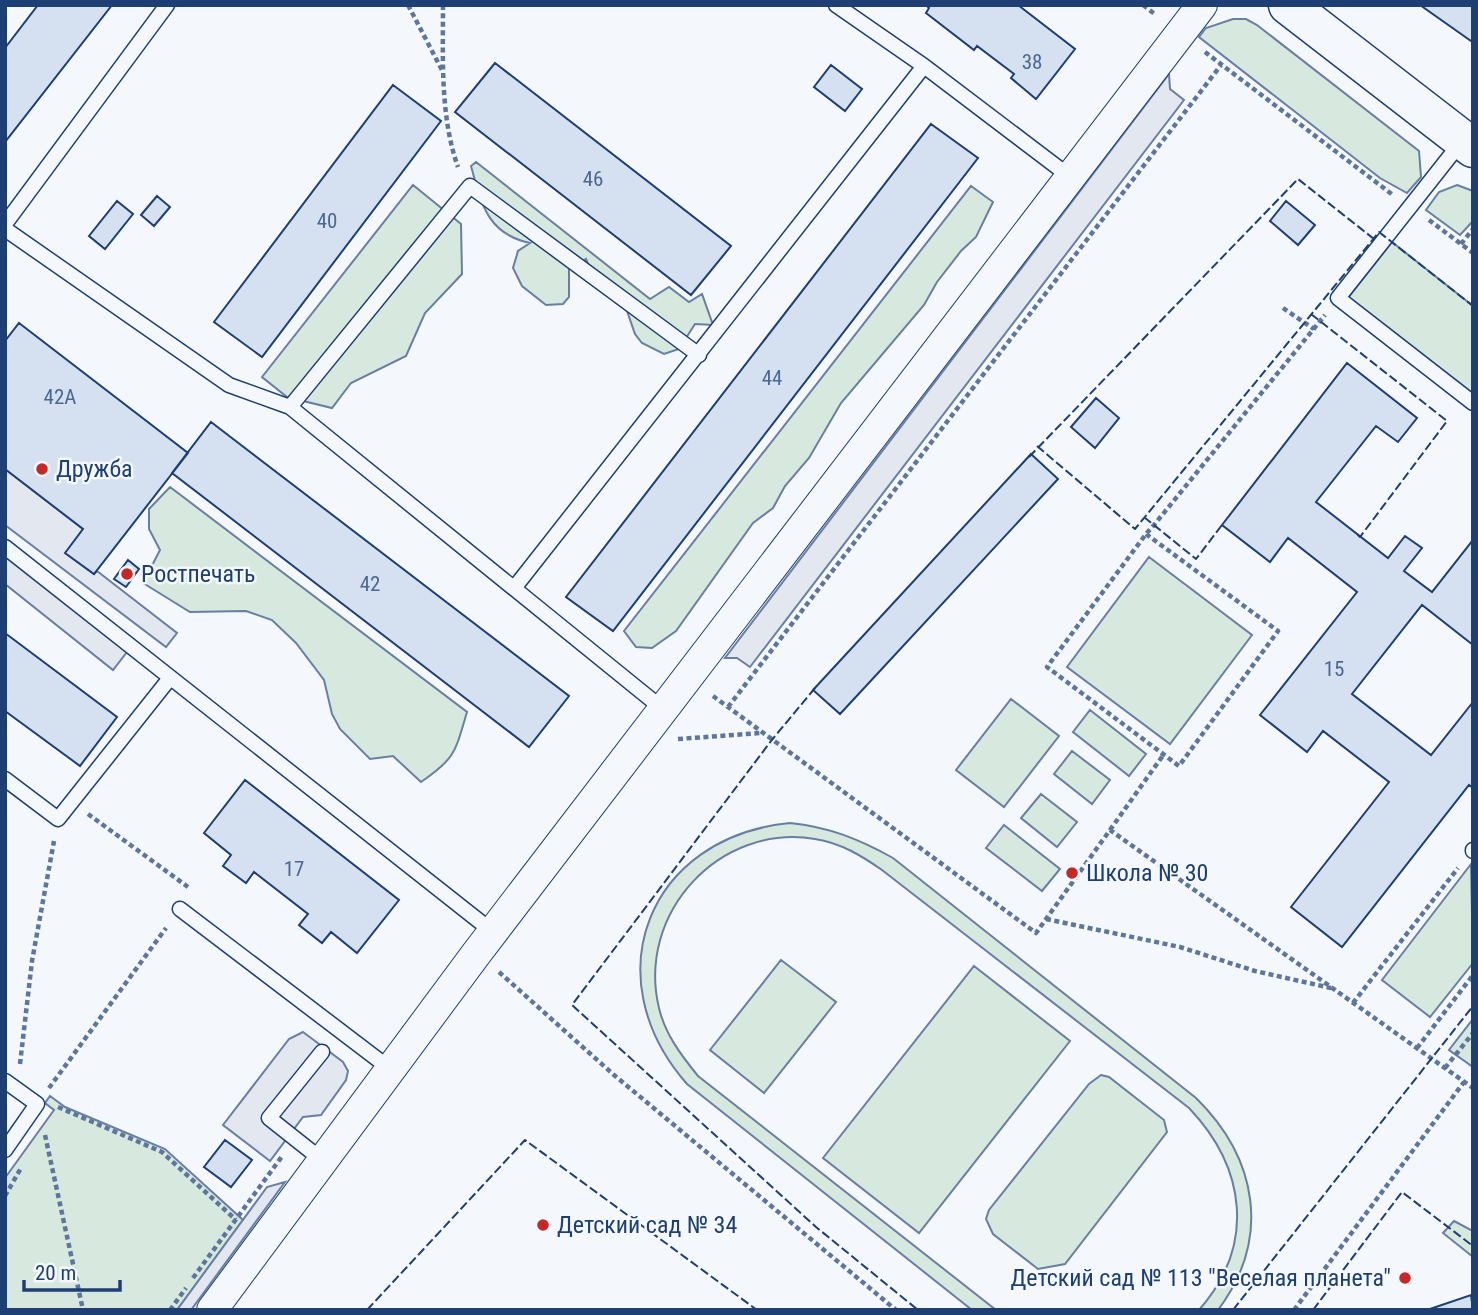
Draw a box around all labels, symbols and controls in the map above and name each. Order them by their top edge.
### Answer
house number: 38 [1022,50,1042,74]
house number: 46 [583,167,603,191]
house number: 40 [317,209,337,233]
house number: 44 [762,366,782,390]
house number: 42А [44,385,76,409]
place label: Дружба [56,455,133,483]
marker: Дружба [34,461,50,477]
place label: Ростпечать [141,560,255,588]
marker: Ростпечать [119,566,135,582]
house number: 42 [360,572,380,596]
house number: 15 [1324,657,1344,681]
house number: 17 [284,857,304,881]
place label: Школа № 30 [1086,859,1208,887]
marker: Школа № 30 [1064,865,1080,881]
place label: Детский сад № 34 [557,1211,737,1239]
marker: Детский сад № 34 [535,1217,551,1233]
scale bar [24,1248,121,1292]
text: 20 m [35,1261,76,1285]
place label: Детский сад № 113 "Веселая планета" [1010,1264,1391,1292]
marker: Детский сад № 113 "Веселая планета" [1397,1270,1413,1286]

